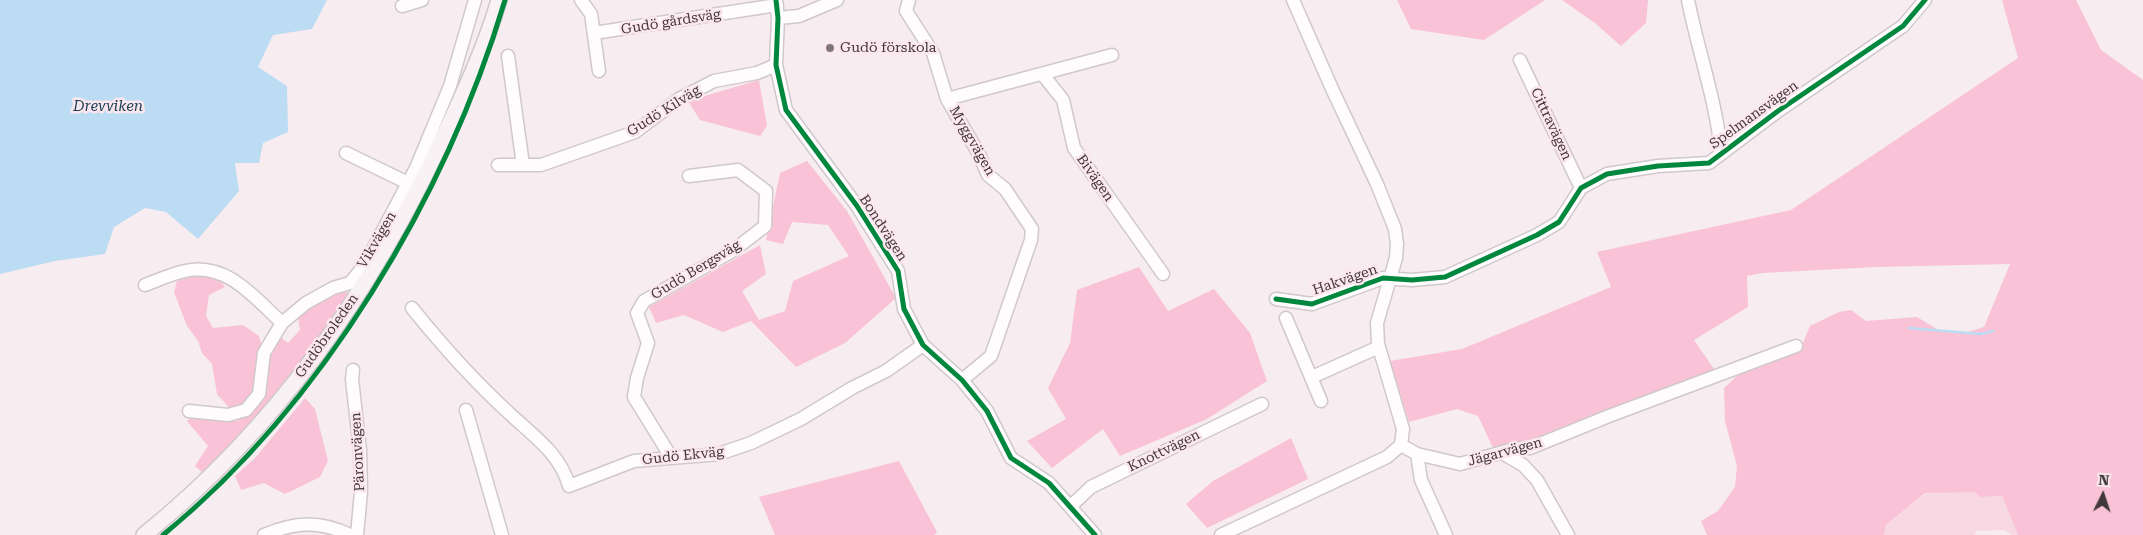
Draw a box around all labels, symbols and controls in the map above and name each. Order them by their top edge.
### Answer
street label: Gudö gårdsväg [620,6,722,38]
place label: Gudö förskola [840,40,936,56]
marker: Gudö förskola [824,42,836,54]
street label: Spelmansvägen [1706,77,1802,153]
street label: Gudö Kilväg [624,82,704,140]
street label: Cittravägen [1527,85,1575,163]
water label: Drevviken [73,98,143,116]
street label: Myggvägen [945,103,999,179]
street label: Bivägen [1073,151,1117,205]
street label: Bondvägen [855,192,911,264]
street label: Vikvägen [354,209,400,271]
street label: Gudö Bergsväg [648,237,744,303]
street label: Hakvägen [1310,261,1380,299]
street label: Gudöbroleden [292,291,362,381]
street label: Päronvägen [348,412,368,492]
street label: Knottvägen [1125,426,1203,476]
street label: Jägarvägen [1466,434,1544,470]
street label: Gudö Ekväg [641,443,725,469]
north arrow [2078,470,2128,520]
text: N [2098,472,2110,488]

